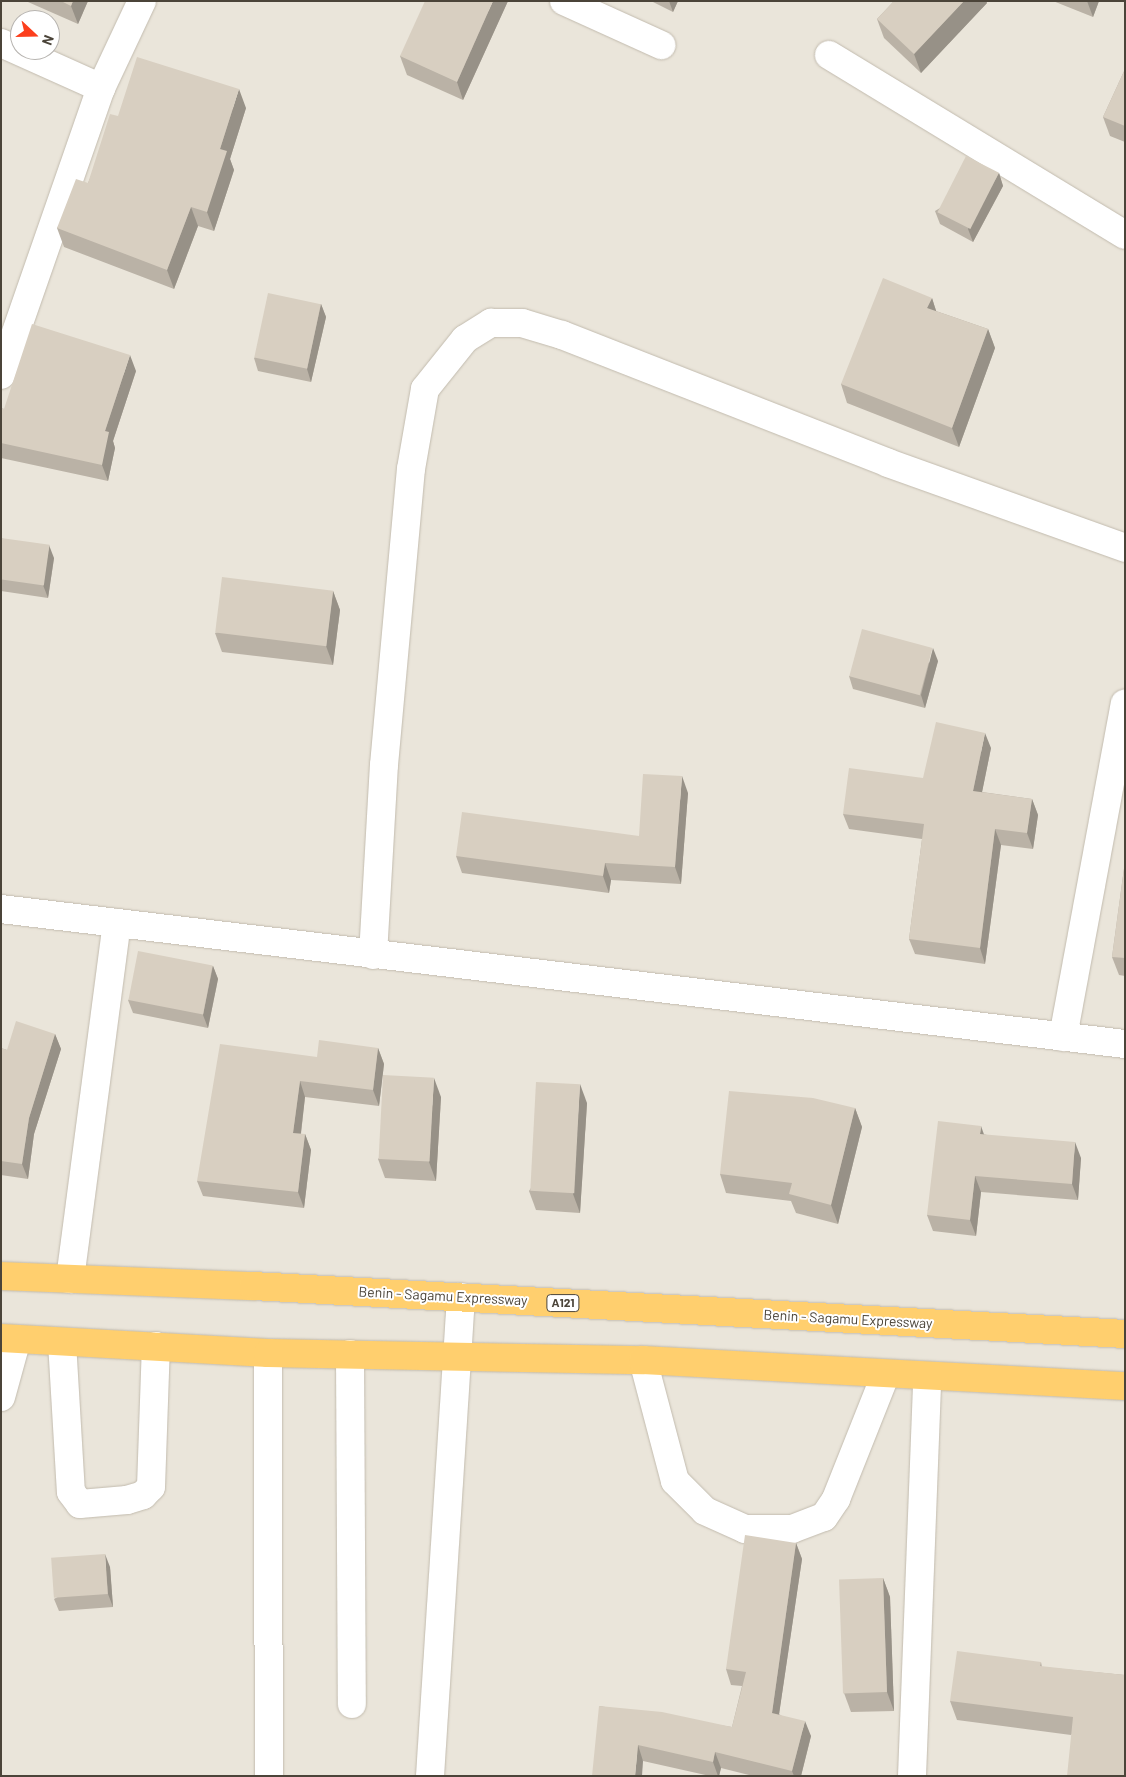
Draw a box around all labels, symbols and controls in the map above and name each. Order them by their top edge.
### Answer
north arrow [10,10,60,60]
text: N [39,33,58,48]
street label: Benin - Sagamu Expressway [358,1283,528,1309]
road number: A121 [546,1294,580,1312]
street label: Benin - Sagamu Expressway [763,1306,933,1332]

